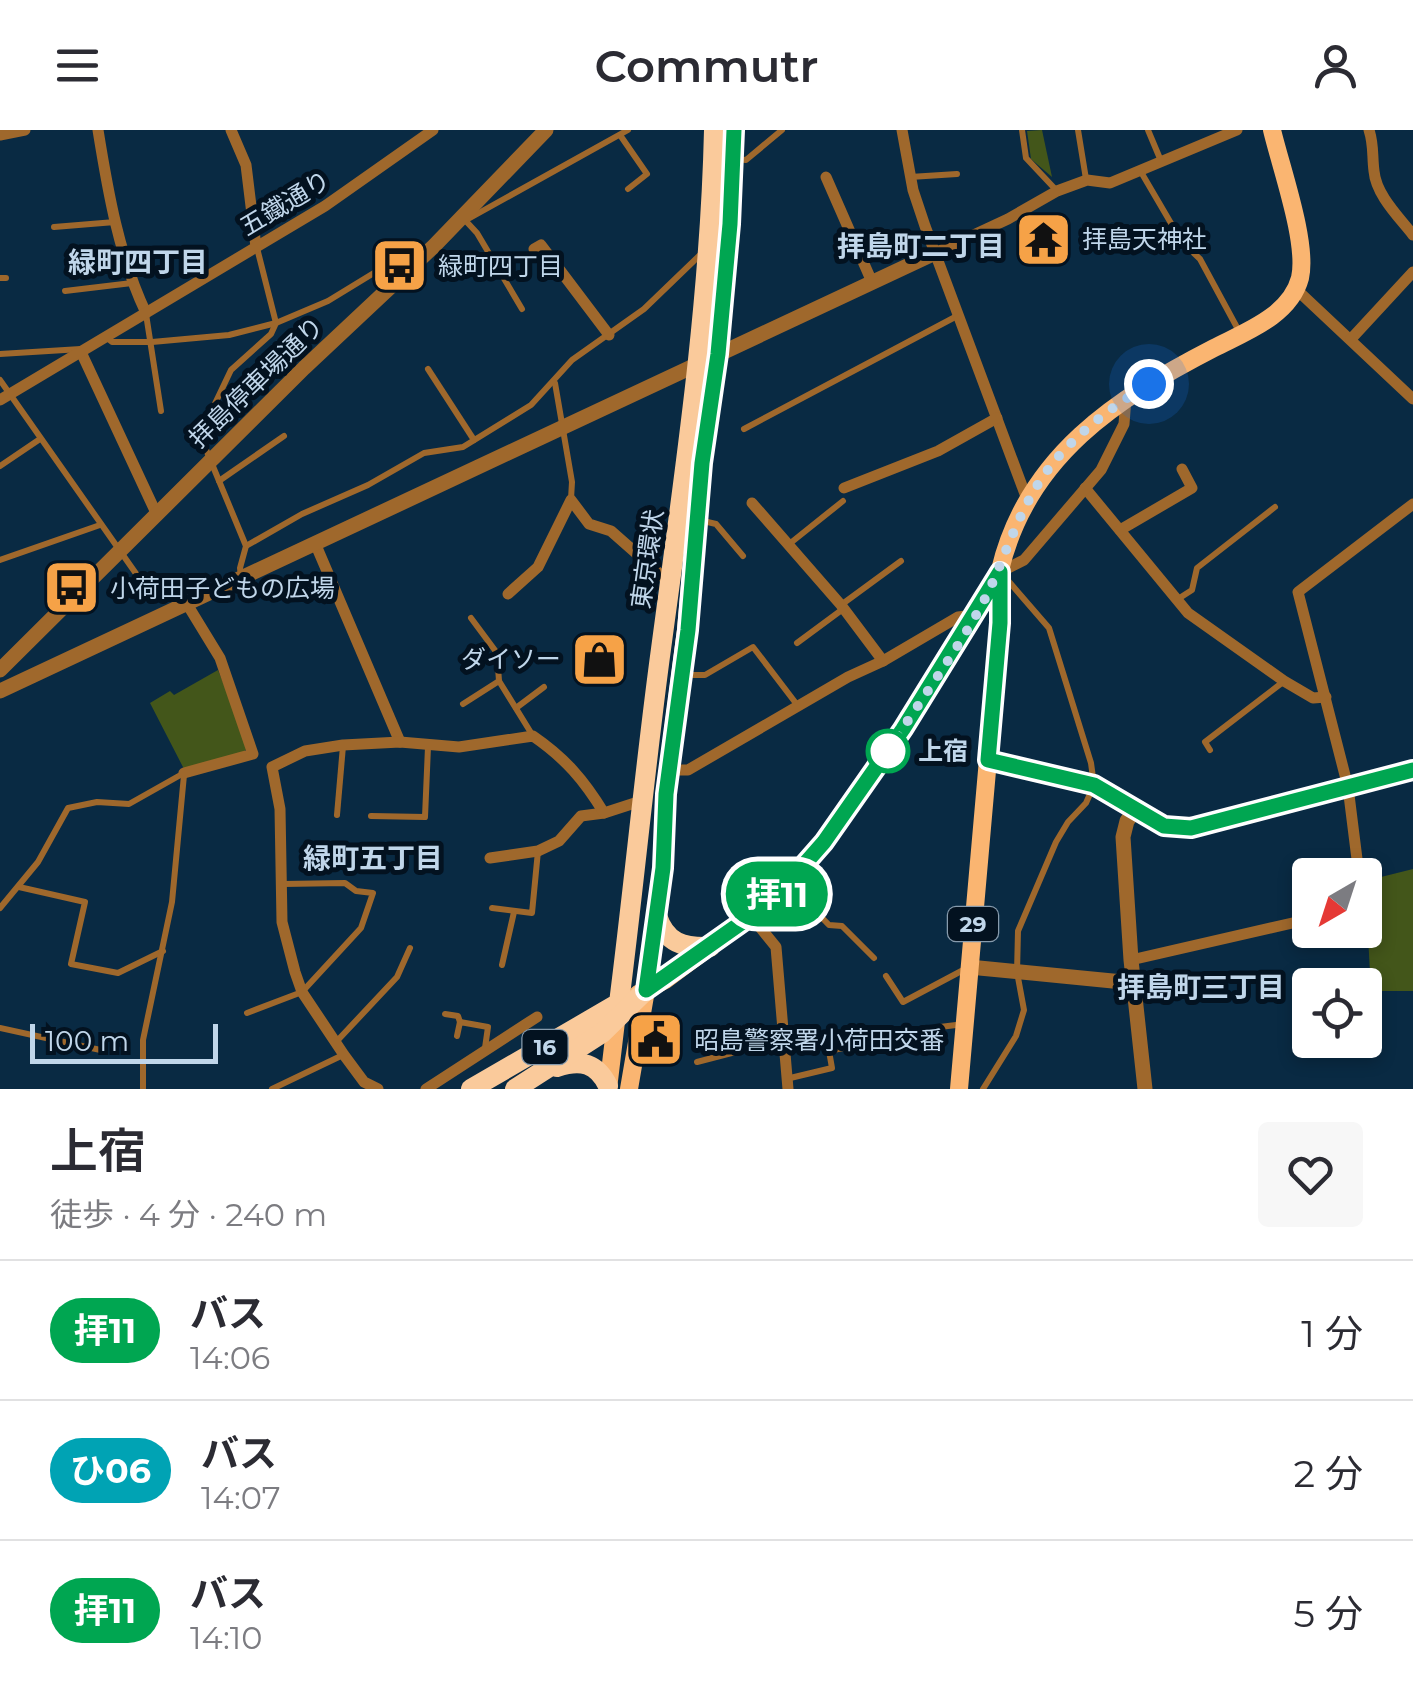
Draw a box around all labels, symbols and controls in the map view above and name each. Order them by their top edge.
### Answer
icon: menu [50,38,105,93]
text: Commutr [595,38,818,93]
icon: person [1308,38,1363,93]
street label: 五鐵通り [234,164,336,242]
temple icon: 拝島天神社 [1013,209,1073,269]
place label: 拝島天神社 [1082,224,1207,254]
district label: 拝島町二丁目 [837,229,1005,263]
bus stop icon: 緑町四丁目 [369,236,429,296]
district label: 緑町四丁目 [68,245,208,279]
place label: 緑町四丁目 [438,251,563,281]
street label: 拝島停車場通り [183,310,329,454]
your location [1124,359,1174,409]
street label: 東京環状 [625,507,669,611]
bus stop icon: 小荷田子どもの広場 [41,558,101,618]
place label: 小荷田子どもの広場 [110,573,335,603]
shop icon: ダイソー [570,629,630,689]
place label: ダイソー [461,644,561,674]
marker: 上宿 [867,730,909,772]
place label: 上宿 [918,736,968,766]
district label: 緑町五丁目 [303,841,443,875]
north arrow [1292,858,1382,948]
map controls [1292,858,1382,1058]
line badge: 拝11 [720,862,834,926]
text: 拝11 [746,873,808,916]
road number: 29 [948,907,998,941]
button: locate [1292,968,1382,1058]
district label: 拝島町三丁目 [1117,970,1285,1004]
public building icon: 昭島警察署小荷田交番 [625,1010,685,1070]
scale bar [30,1019,218,1064]
text: 100 m [45,1024,129,1058]
place label: 昭島警察署小荷田交番 [694,1025,944,1055]
road number: 16 [522,1030,568,1064]
text: 上宿 [50,1122,146,1180]
button: heart [1258,1122,1363,1227]
text: 徒歩 · 4 分 · 240 m [50,1195,327,1234]
text: バス [190,1290,266,1337]
text: 拝11 [74,1309,136,1352]
text: 1 分 [1301,1310,1363,1357]
text: 14:06 [190,1338,270,1377]
text: バス [201,1430,277,1477]
text: ひ06 [70,1449,151,1492]
text: 2 分 [1293,1450,1363,1497]
text: 14:07 [201,1478,281,1517]
text: バス [190,1570,266,1617]
text: 拝11 [74,1589,136,1632]
text: 5 分 [1294,1590,1363,1637]
text: 14:10 [190,1618,262,1657]

